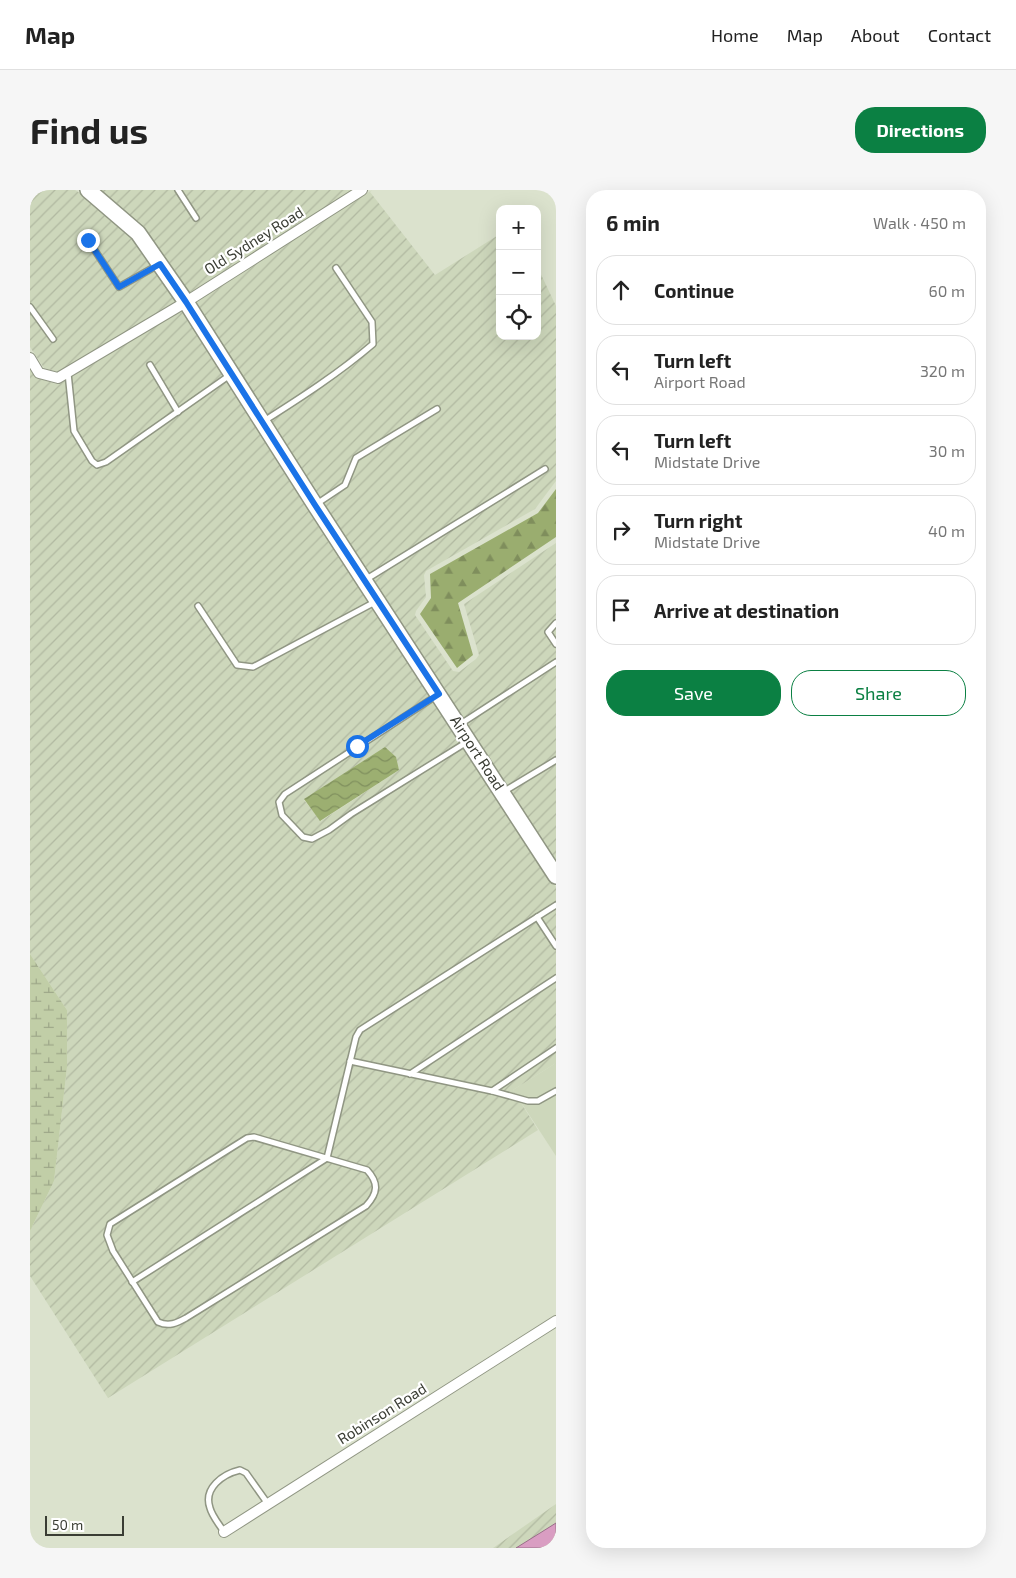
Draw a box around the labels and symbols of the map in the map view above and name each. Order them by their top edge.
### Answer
street label: Old Sydney Road [201,202,306,278]
route end [77,229,100,252]
street label: Airport Road [447,712,509,793]
route start [346,735,369,758]
street label: Robinson Road [334,1379,429,1448]
scale bar [45,1513,124,1536]

